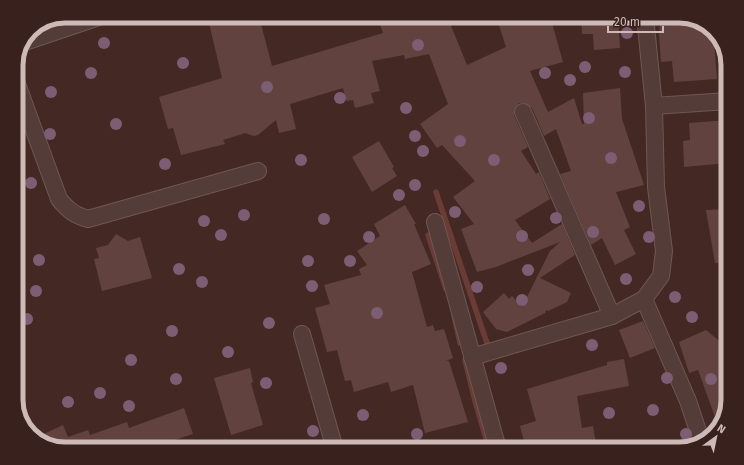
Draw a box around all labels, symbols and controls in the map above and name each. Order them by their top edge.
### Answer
scale bar [608,8,663,34]
text: 20 m [614,15,640,29]
north arrow [696,417,736,457]
text: N [715,422,728,436]

